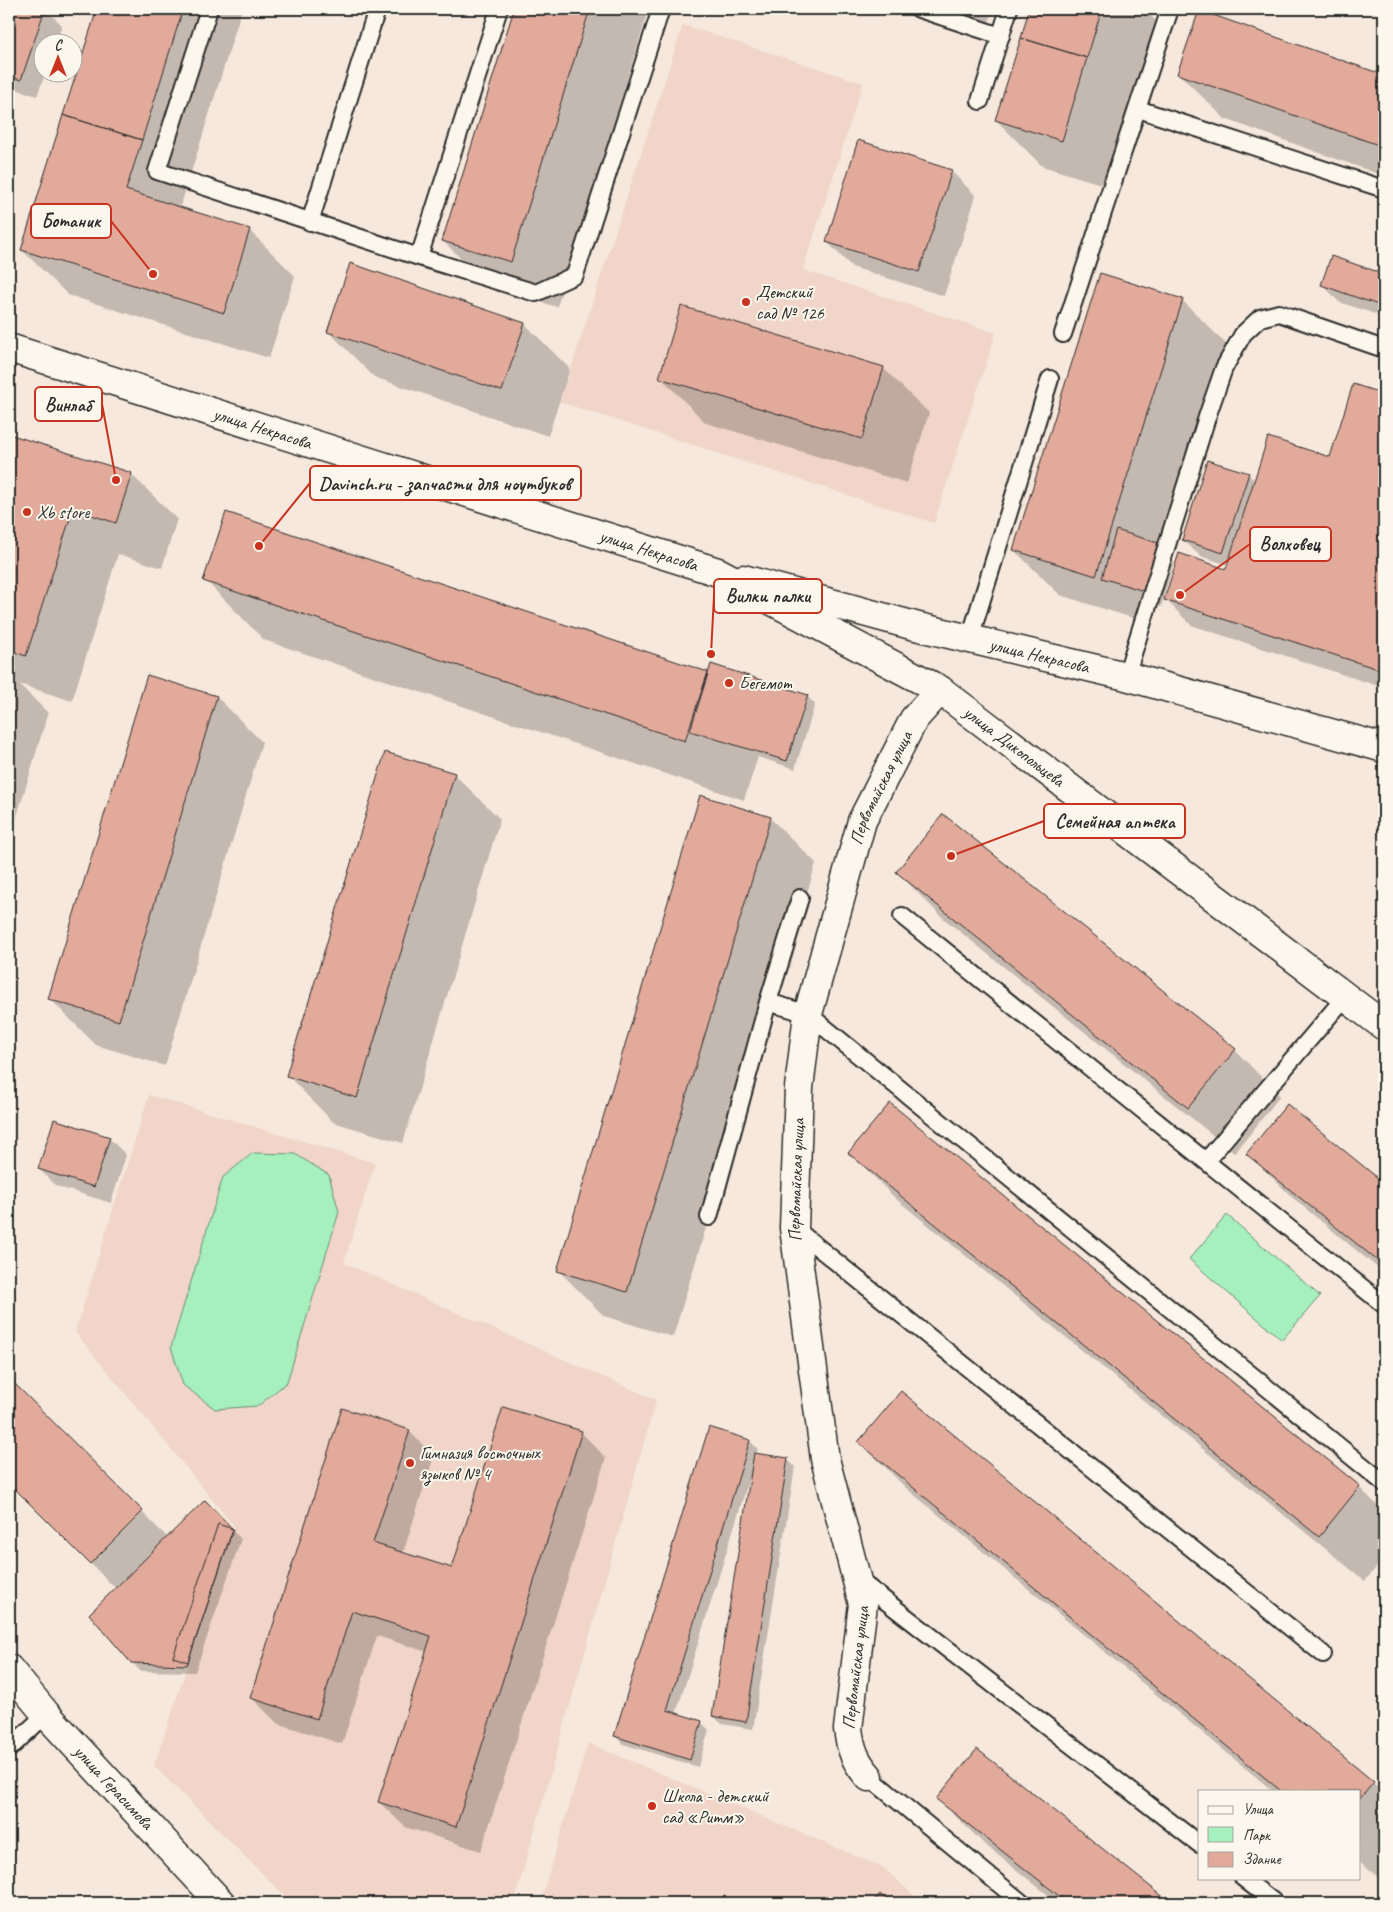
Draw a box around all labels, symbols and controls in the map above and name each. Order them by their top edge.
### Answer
north arrow [32,32,82,82]
text: С [55,37,64,54]
callout: Ботаник [31,204,111,238]
text: Ботаник [41,209,102,233]
place label: Детский сад № 126 [756,281,825,324]
marker: Детский сад № 126 [740,296,752,308]
callout: Винлаб [35,387,102,421]
text: Винлаб [45,393,96,417]
street label: улица Некрасова [210,402,316,454]
callout: Davinch.ru - запчасти для ноутбуков [310,466,581,500]
text: Davinch.ru - запчасти для ноутбуков [319,472,574,497]
place label: Xb store [37,501,91,523]
marker: Xb store [21,506,33,518]
street label: улица Некрасова [596,524,702,576]
callout: Волховец [1250,527,1331,561]
text: Волховец [1259,532,1321,556]
callout: Вилки палки [714,579,822,613]
text: Вилки палки [726,584,812,608]
street label: улица Некрасова [986,633,1092,678]
place label: Бегемот [739,672,793,694]
marker: Бегемот [723,677,735,689]
street label: улица Дикопольцева [959,700,1070,792]
street label: Первомайская улица [845,726,918,847]
callout: Семейная аптека [1044,804,1185,838]
text: Семейная аптека [1055,810,1176,834]
street label: Первомайская улица [783,1116,809,1243]
place label: Гимназия восточных языков № 4 [420,1442,542,1486]
marker: Гимназия восточных языков № 4 [404,1457,416,1469]
street label: Первомайская улица [837,1603,874,1730]
street label: улица Герасимова [69,1740,159,1835]
place label: Школа - детский сад «Ритм» [662,1785,770,1828]
legend [1198,1790,1360,1880]
marker: Школа - детский сад «Ритм» [646,1800,658,1812]
text: Улица [1243,1800,1274,1819]
text: Парк [1243,1826,1271,1845]
text: Здание [1243,1850,1282,1869]

